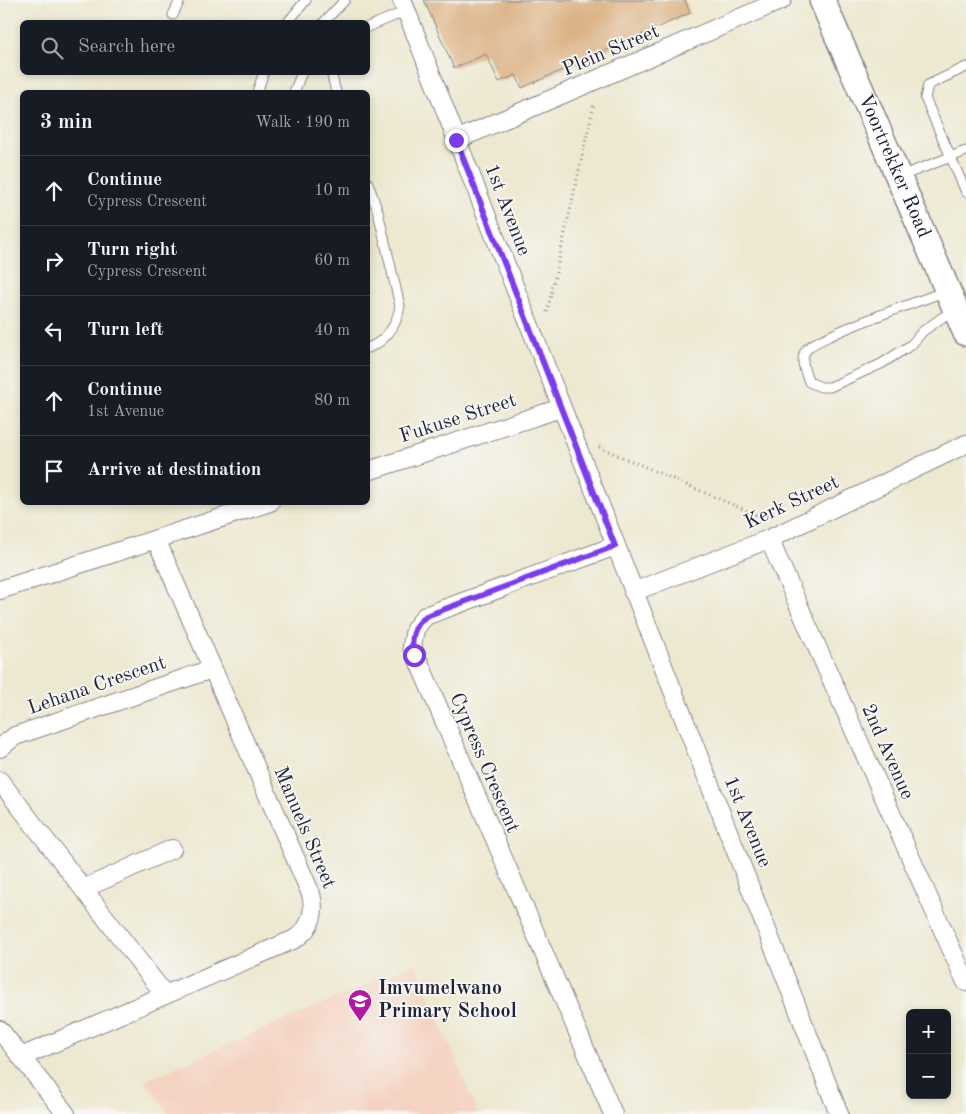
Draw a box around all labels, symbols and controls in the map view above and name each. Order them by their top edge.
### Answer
search box [20,20,370,75]
street label: Plein Street [560,22,662,80]
icon: search [38,34,66,62]
text: Search here [78,38,175,57]
street label: Voortrekker Road [854,91,934,241]
text: 3 min [40,112,93,133]
text: Walk · 190 m [255,115,350,131]
route end [445,129,468,152]
street label: 1st Avenue [480,161,534,259]
text: Continue [87,171,162,190]
icon: ahead [40,177,68,205]
text: 10 m [314,183,350,199]
text: Cypress Crescent [87,194,207,210]
text: Turn right [87,241,177,260]
icon: right [40,247,68,275]
text: 60 m [314,253,350,269]
text: Cypress Crescent [87,264,207,280]
icon: left [40,317,68,345]
text: Turn left [87,321,164,340]
text: 40 m [314,323,350,339]
text: Continue [87,381,162,400]
icon: ahead [40,387,68,415]
street label: Fukuse Street [397,391,519,447]
text: 80 m [314,393,350,409]
text: 1st Avenue [87,404,164,420]
icon: arrive [40,457,68,485]
text: Arrive at destination [87,461,261,480]
street label: Kerk Street [742,472,842,534]
route start [403,644,426,667]
street label: Lehana Crescent [25,653,169,719]
street label: Cypress Crescent [446,690,522,836]
street label: 2nd Avenue [857,701,917,803]
street label: Manuels Street [269,764,339,892]
street label: 1st Avenue [720,774,774,870]
place label: Imvumelwano Primary School [378,979,517,1022]
school or university icon: Imvumelwano Primary School [347,988,373,1022]
map controls [906,1009,951,1099]
button: + [906,1009,951,1054]
button: − [906,1054,951,1099]

